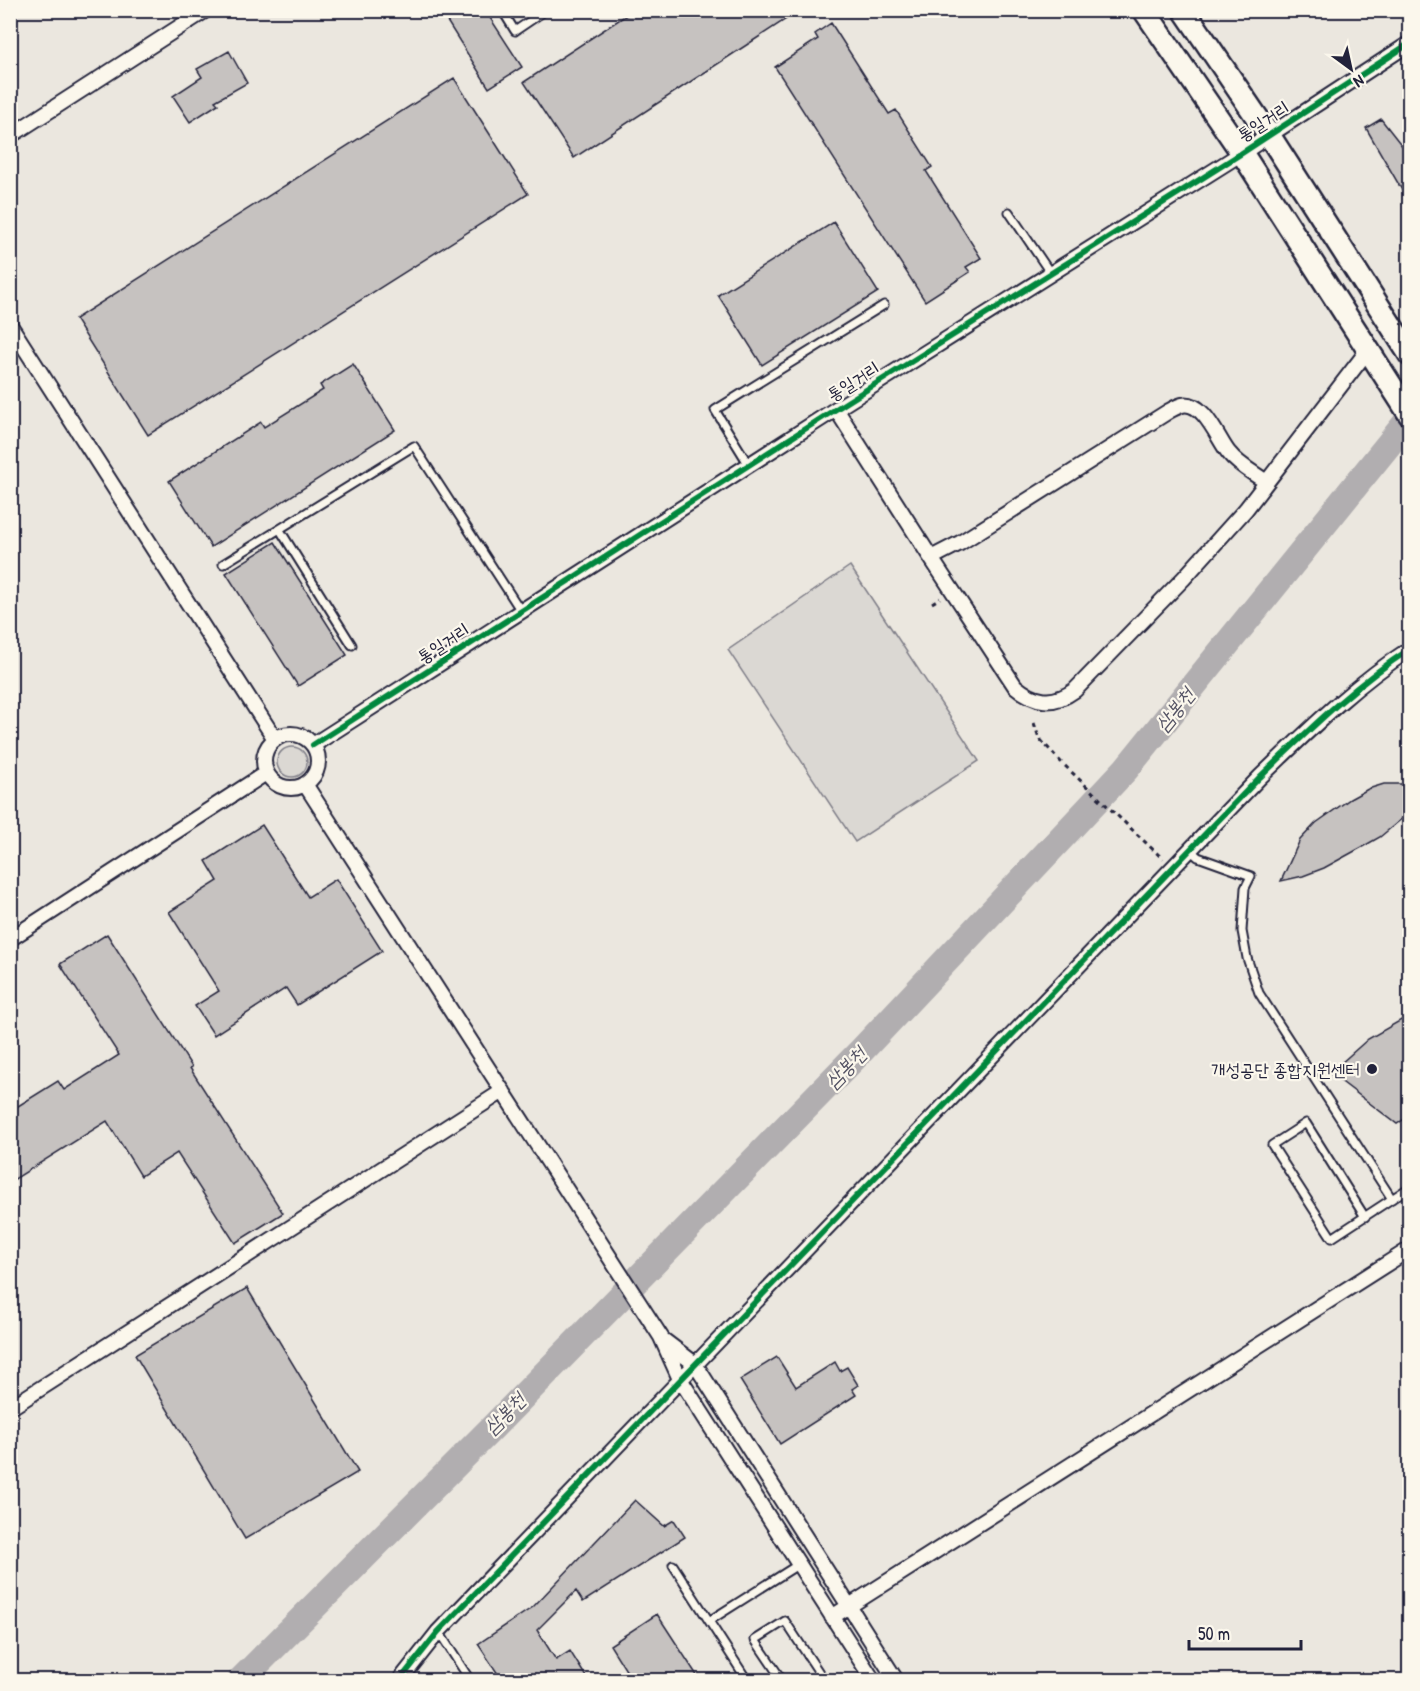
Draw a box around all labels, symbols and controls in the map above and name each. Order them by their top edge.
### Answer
north arrow [1321,39,1381,99]
text: N [1349,70,1369,93]
street label: 통일거리 [1232,95,1294,147]
street label: 통일거리 [822,355,884,407]
street label: 통일거리 [412,617,474,669]
water label: 삼봉천 [1148,680,1201,736]
water label: 삼봉천 [819,1039,873,1094]
place label: 개성공단 종합지원센터 [1211,1057,1360,1082]
marker: 개성공단 종합지원센터 [1365,1062,1379,1076]
water label: 삼봉천 [477,1385,532,1440]
scale bar [1189,1613,1302,1651]
text: 50 m [1198,1621,1230,1646]

